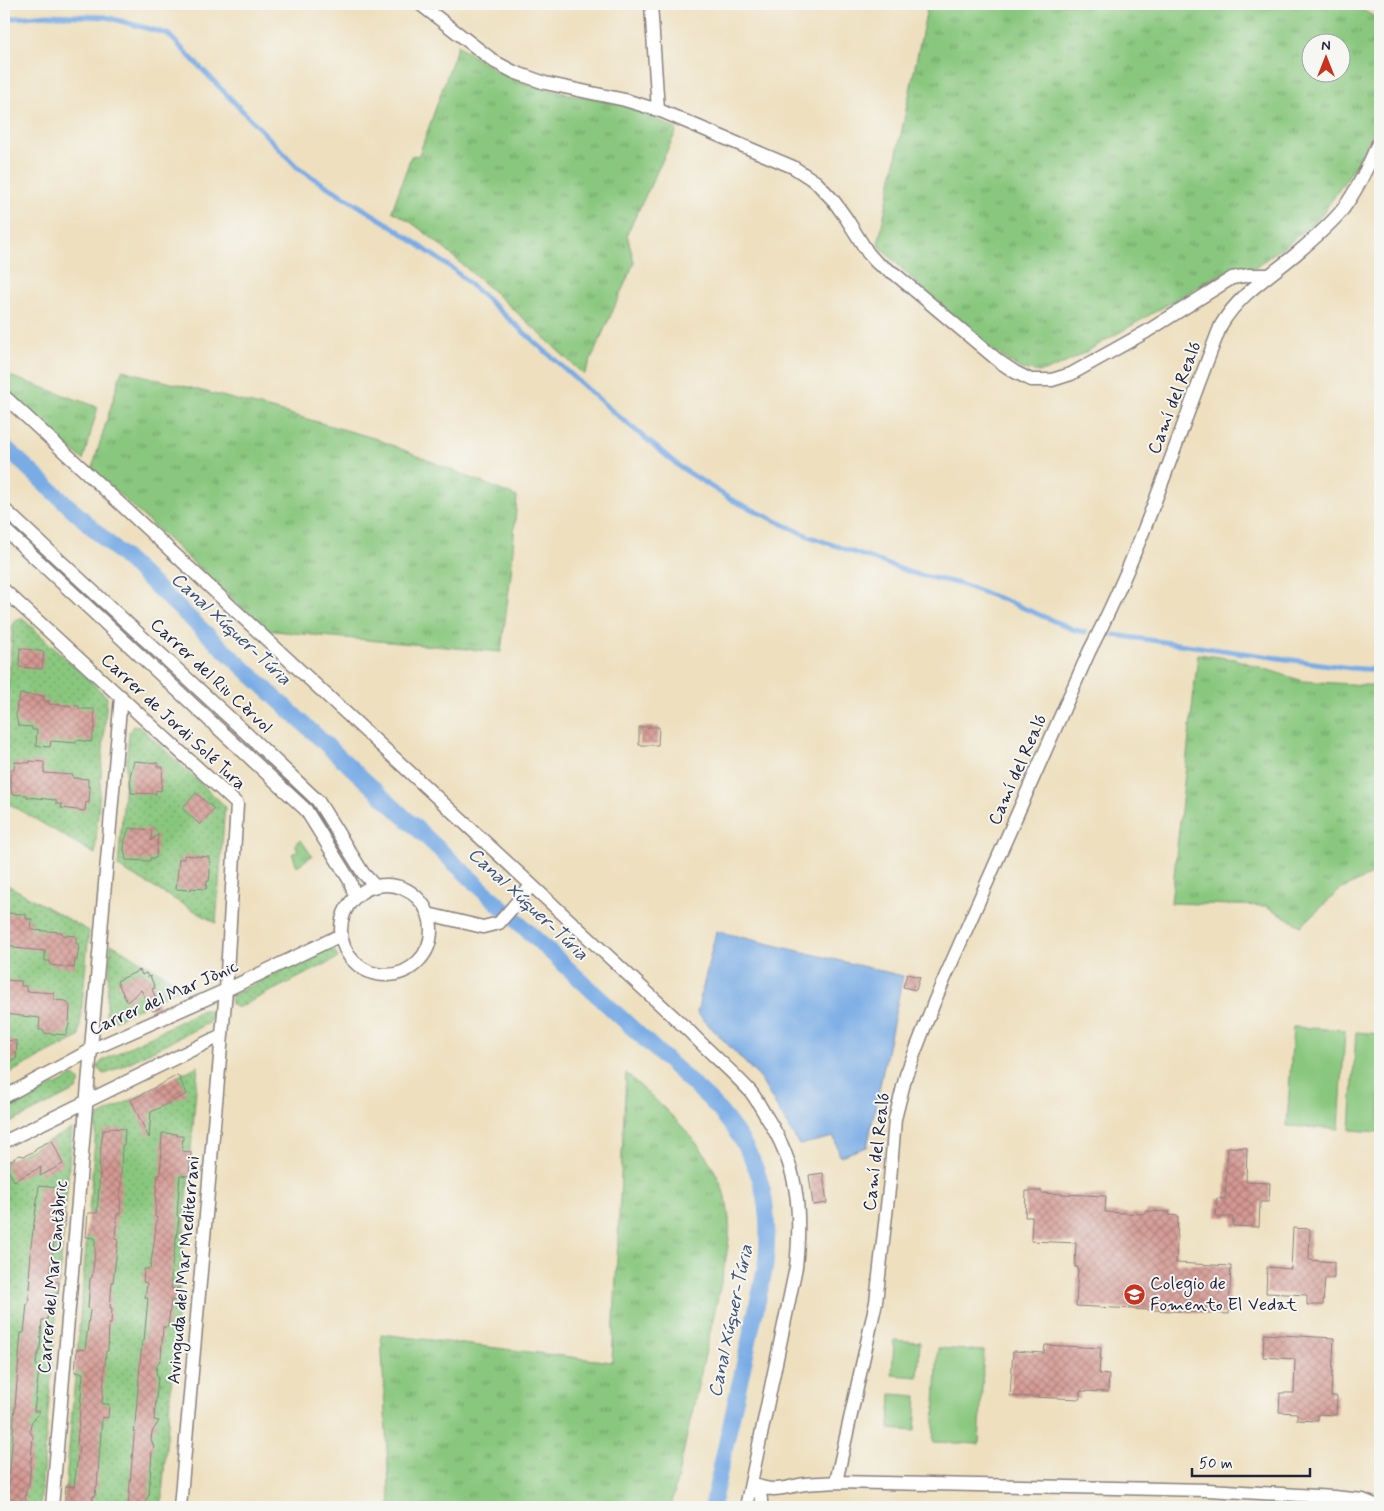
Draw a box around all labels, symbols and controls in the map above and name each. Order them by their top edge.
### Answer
north arrow [1302,32,1352,82]
text: N [1321,37,1331,55]
street label: Camí del Realó [1143,338,1207,458]
water label: Canal Xúquer-Túria [166,567,297,692]
street label: Carrer del Riu Cèrvol [145,613,277,739]
street label: Carrer de Jordi Solé Tura [95,648,251,796]
street label: Camí del Realó [983,711,1053,829]
water label: Canal Xúquer-Túria [463,842,594,967]
street label: Carrer del Mar Jònic [86,954,242,1042]
street label: Camí del Realó [858,1092,896,1212]
street label: Avinguda del Mar Mediterrani [162,1155,207,1385]
street label: Carrer del Mar Cantàbric [33,1179,73,1375]
water label: Canal Xúquer-Túria [703,1242,760,1400]
place label: Colegio de Fomento El Vedat [1150,1272,1297,1317]
school or university icon: Colegio de Fomento El Vedat [1122,1282,1146,1306]
scale bar [1192,1446,1309,1478]
text: 50 m [1199,1454,1233,1474]

